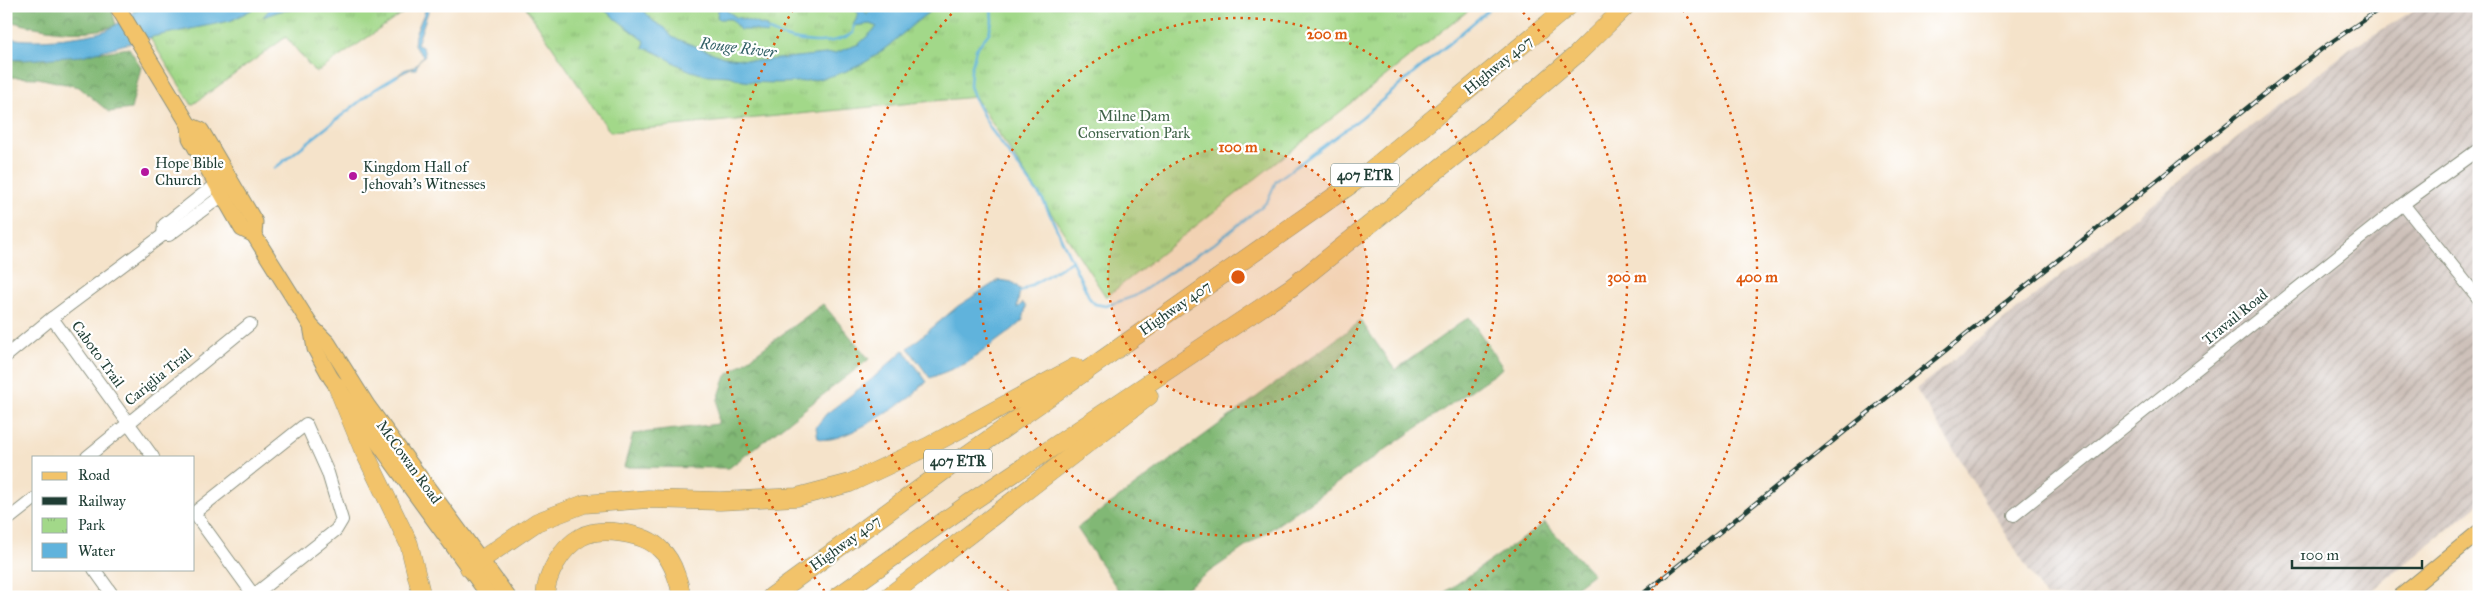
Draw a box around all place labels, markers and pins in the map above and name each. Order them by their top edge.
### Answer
place label: Hope Bible Church [155,154,224,189]
place label: Kingdom Hall of Jehovah's Witnesses [361,158,486,194]
marker: Hope Bible Church [139,166,151,178]
marker: Kingdom Hall of Jehovah's Witnesses [347,170,359,182]
centre of rings [1229,268,1247,286]

